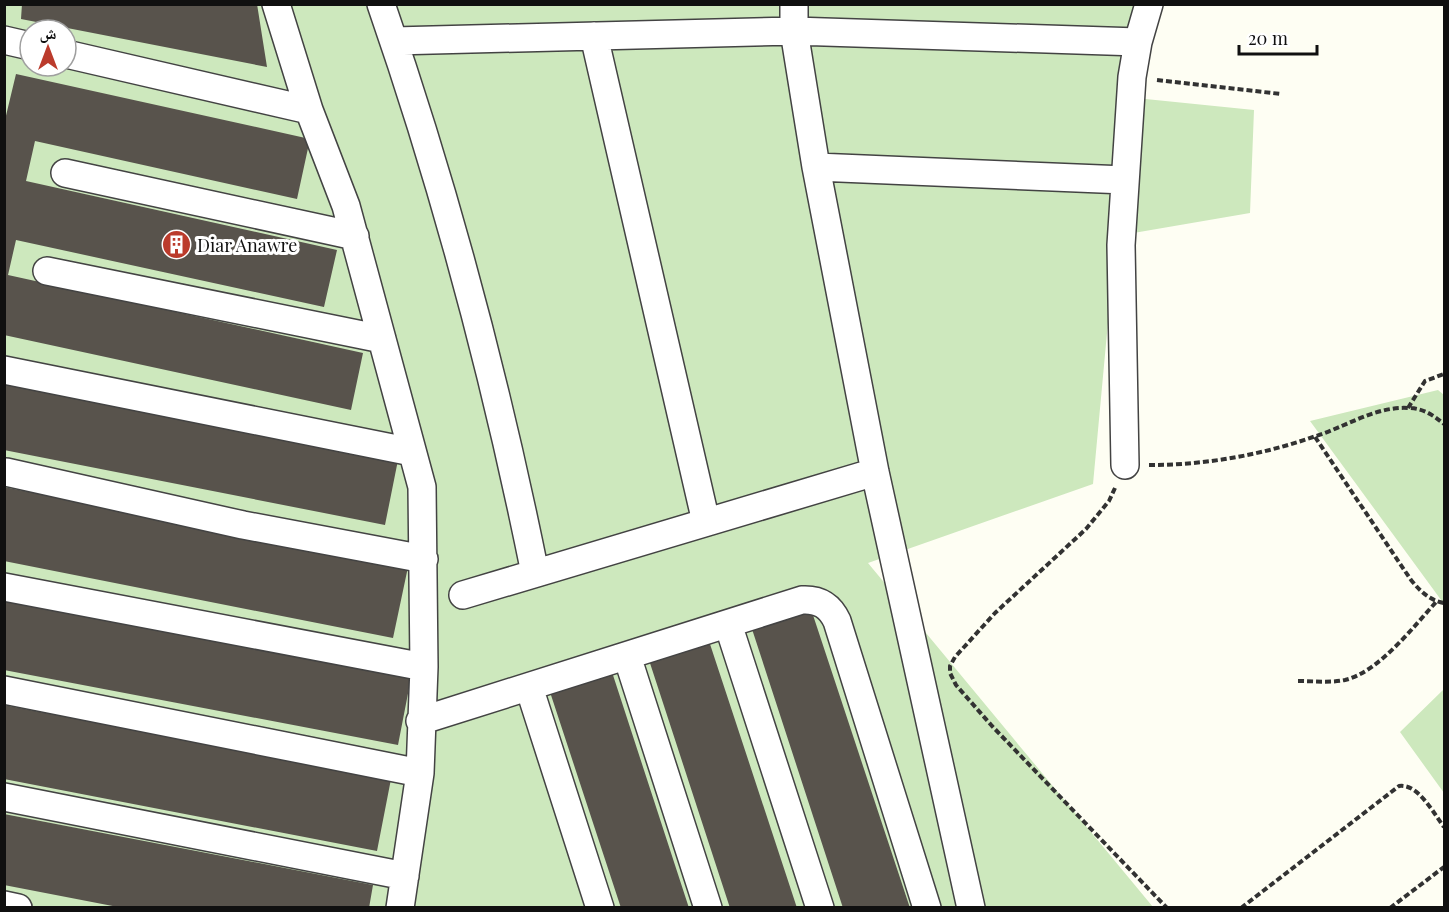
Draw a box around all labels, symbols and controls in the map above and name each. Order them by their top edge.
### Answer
north arrow [18,18,78,78]
scale bar [1239,18,1317,56]
text: ش [40,22,57,43]
text: 20 m [1248,26,1288,50]
building icon: Diar Anawre [160,229,192,261]
place label: Diar Anawre [197,233,297,257]

